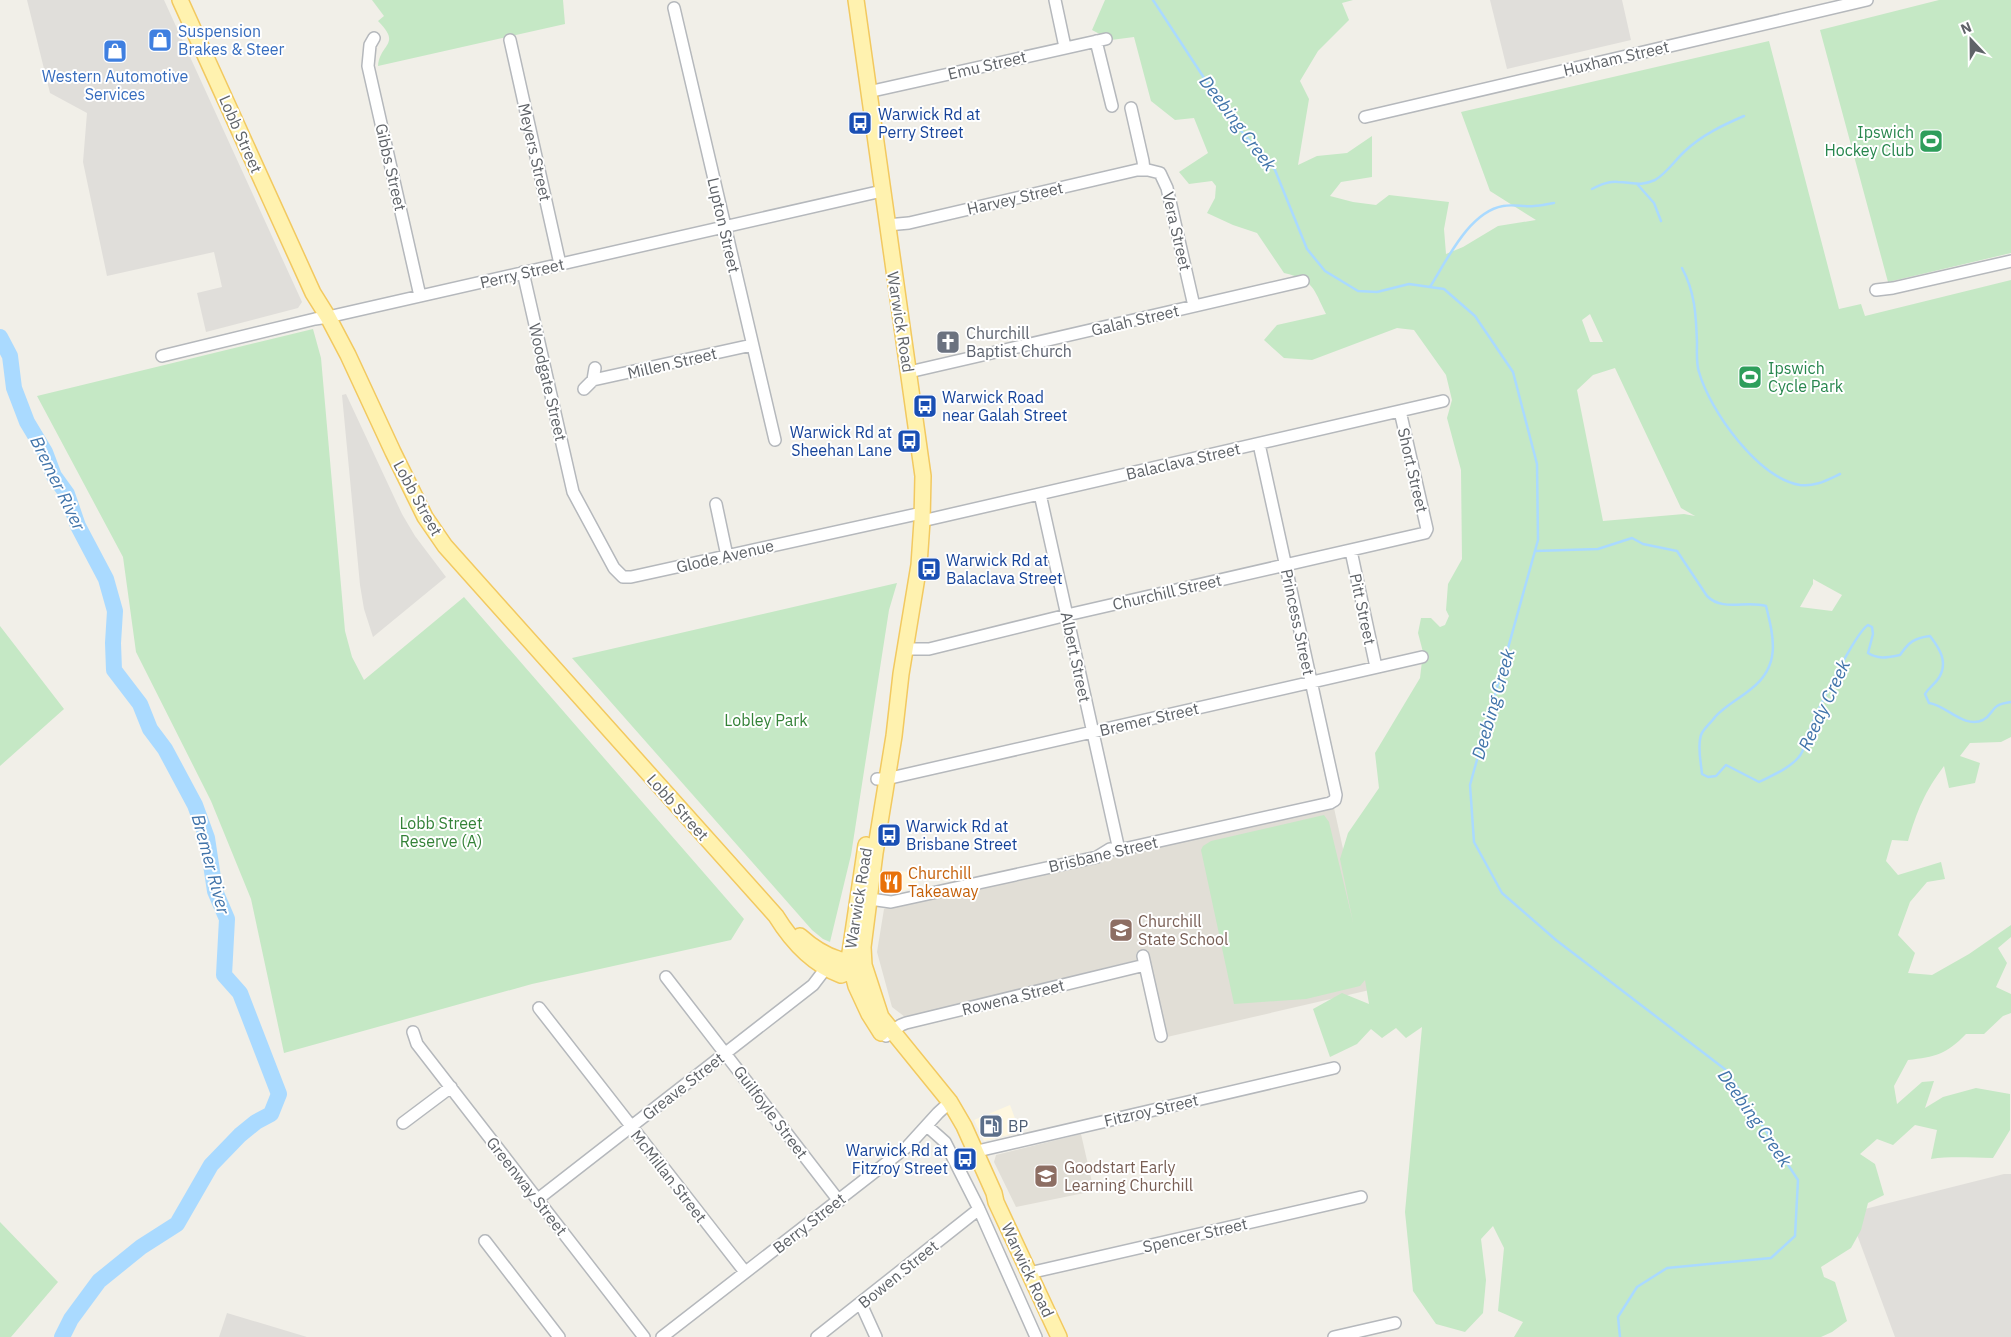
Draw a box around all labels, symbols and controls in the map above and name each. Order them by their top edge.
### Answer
north arrow [1946,15,1996,65]
text: N [1958,18,1974,38]
place label: Suspension Brakes & Steer [178,21,285,59]
shop icon: Suspension Brakes & Steer [147,27,173,53]
street label: Huxham Street [1561,36,1671,80]
shop icon: Western Automotive Services [102,38,128,64]
street label: Emu Street [946,46,1028,84]
place label: Western Automotive Services [42,66,188,104]
water label: Deebing Creek [1195,71,1282,176]
street label: Lobb Street [215,92,267,176]
street label: Meyers Street [514,101,556,203]
place label: Warwick Rd at Perry Street [878,104,980,142]
bus stop icon: Warwick Rd at Perry Street [847,110,873,136]
street label: Gibbs Street [371,121,411,213]
place label: Ipswich Hockey Club [1824,122,1914,160]
sports icon: Ipswich Hockey Club [1918,128,1944,154]
street label: Lupton Street [703,175,745,275]
street label: Harvey Street [965,177,1065,219]
street label: Vera Street [1158,190,1196,272]
street label: Perry Street [478,254,566,292]
street label: Warwick Road [883,270,919,374]
street label: Galah Street [1089,300,1181,340]
street label: Woodgate Street [525,321,571,443]
place label: Churchill Baptist Church [966,323,1072,361]
church icon: Churchill Baptist Church [935,329,961,355]
street label: Millen Street [625,343,719,383]
place label: Ipswich Cycle Park [1768,358,1844,396]
sports icon: Ipswich Cycle Park [1737,364,1763,390]
place label: Warwick Road near Galah Street [942,387,1067,425]
bus stop icon: Warwick Road near Galah Street [912,393,938,419]
place label: Warwick Rd at Sheehan Lane [790,422,892,460]
street label: Short Street [1394,426,1432,514]
bus stop icon: Warwick Rd at Sheehan Lane [896,428,922,454]
water label: Bremer River [25,432,91,535]
street label: Balaclava Street [1124,438,1242,484]
street label: Lobb Street [389,457,447,539]
street label: Glode Avenue [674,535,776,577]
place label: Warwick Rd at Balaclava Street [946,550,1063,588]
bus stop icon: Warwick Rd at Balaclava Street [916,556,942,582]
street label: Princess Street [1277,567,1319,677]
street label: Churchill Street [1111,570,1223,614]
street label: Pitt Street [1346,571,1380,647]
street label: Albert Street [1057,610,1095,704]
water label: Deebing Creek [1466,646,1520,762]
water label: Reedy Creek [1793,655,1855,754]
street label: Bremer Street [1097,698,1201,740]
park label: Lobley Park [724,710,808,730]
street label: Lobb Street [643,769,713,845]
water label: Bremer River [187,811,235,917]
park label: Lobb Street Reserve (A) [399,813,483,851]
place label: Warwick Rd at Brisbane Street [906,816,1017,854]
bus stop icon: Warwick Rd at Brisbane Street [876,822,902,848]
street label: Brisbane Street [1046,832,1160,876]
street label: Warwick Road [840,846,876,950]
place label: Churchill Takeaway [908,863,979,901]
restaurant icon: Churchill Takeaway [878,869,904,895]
place label: Churchill State School [1138,911,1228,949]
school or university icon: Churchill State School [1108,917,1134,943]
street label: Rowena Street [960,975,1066,1019]
street label: Greave Street [638,1048,728,1124]
street label: Guilfoyle Street [730,1062,812,1162]
water label: Deebing Creek [1713,1065,1797,1172]
street label: Fitzroy Street [1102,1089,1200,1131]
fuel station icon: BP [978,1113,1004,1139]
place label: BP [1008,1116,1028,1136]
street label: McMillan Street [627,1126,711,1226]
street label: Greenway Street [482,1133,572,1239]
place label: Warwick Rd at Fitzroy Street [846,1140,948,1178]
bus stop icon: Warwick Rd at Fitzroy Street [952,1146,978,1172]
place label: Goodstart Early Learning Churchill [1064,1157,1193,1195]
school or university icon: Goodstart Early Learning Churchill [1033,1163,1059,1189]
street label: Berry Street [769,1188,849,1258]
street label: Spencer Street [1141,1213,1249,1257]
street label: Warwick Road [997,1220,1059,1320]
street label: Bowen Street [854,1236,942,1312]

